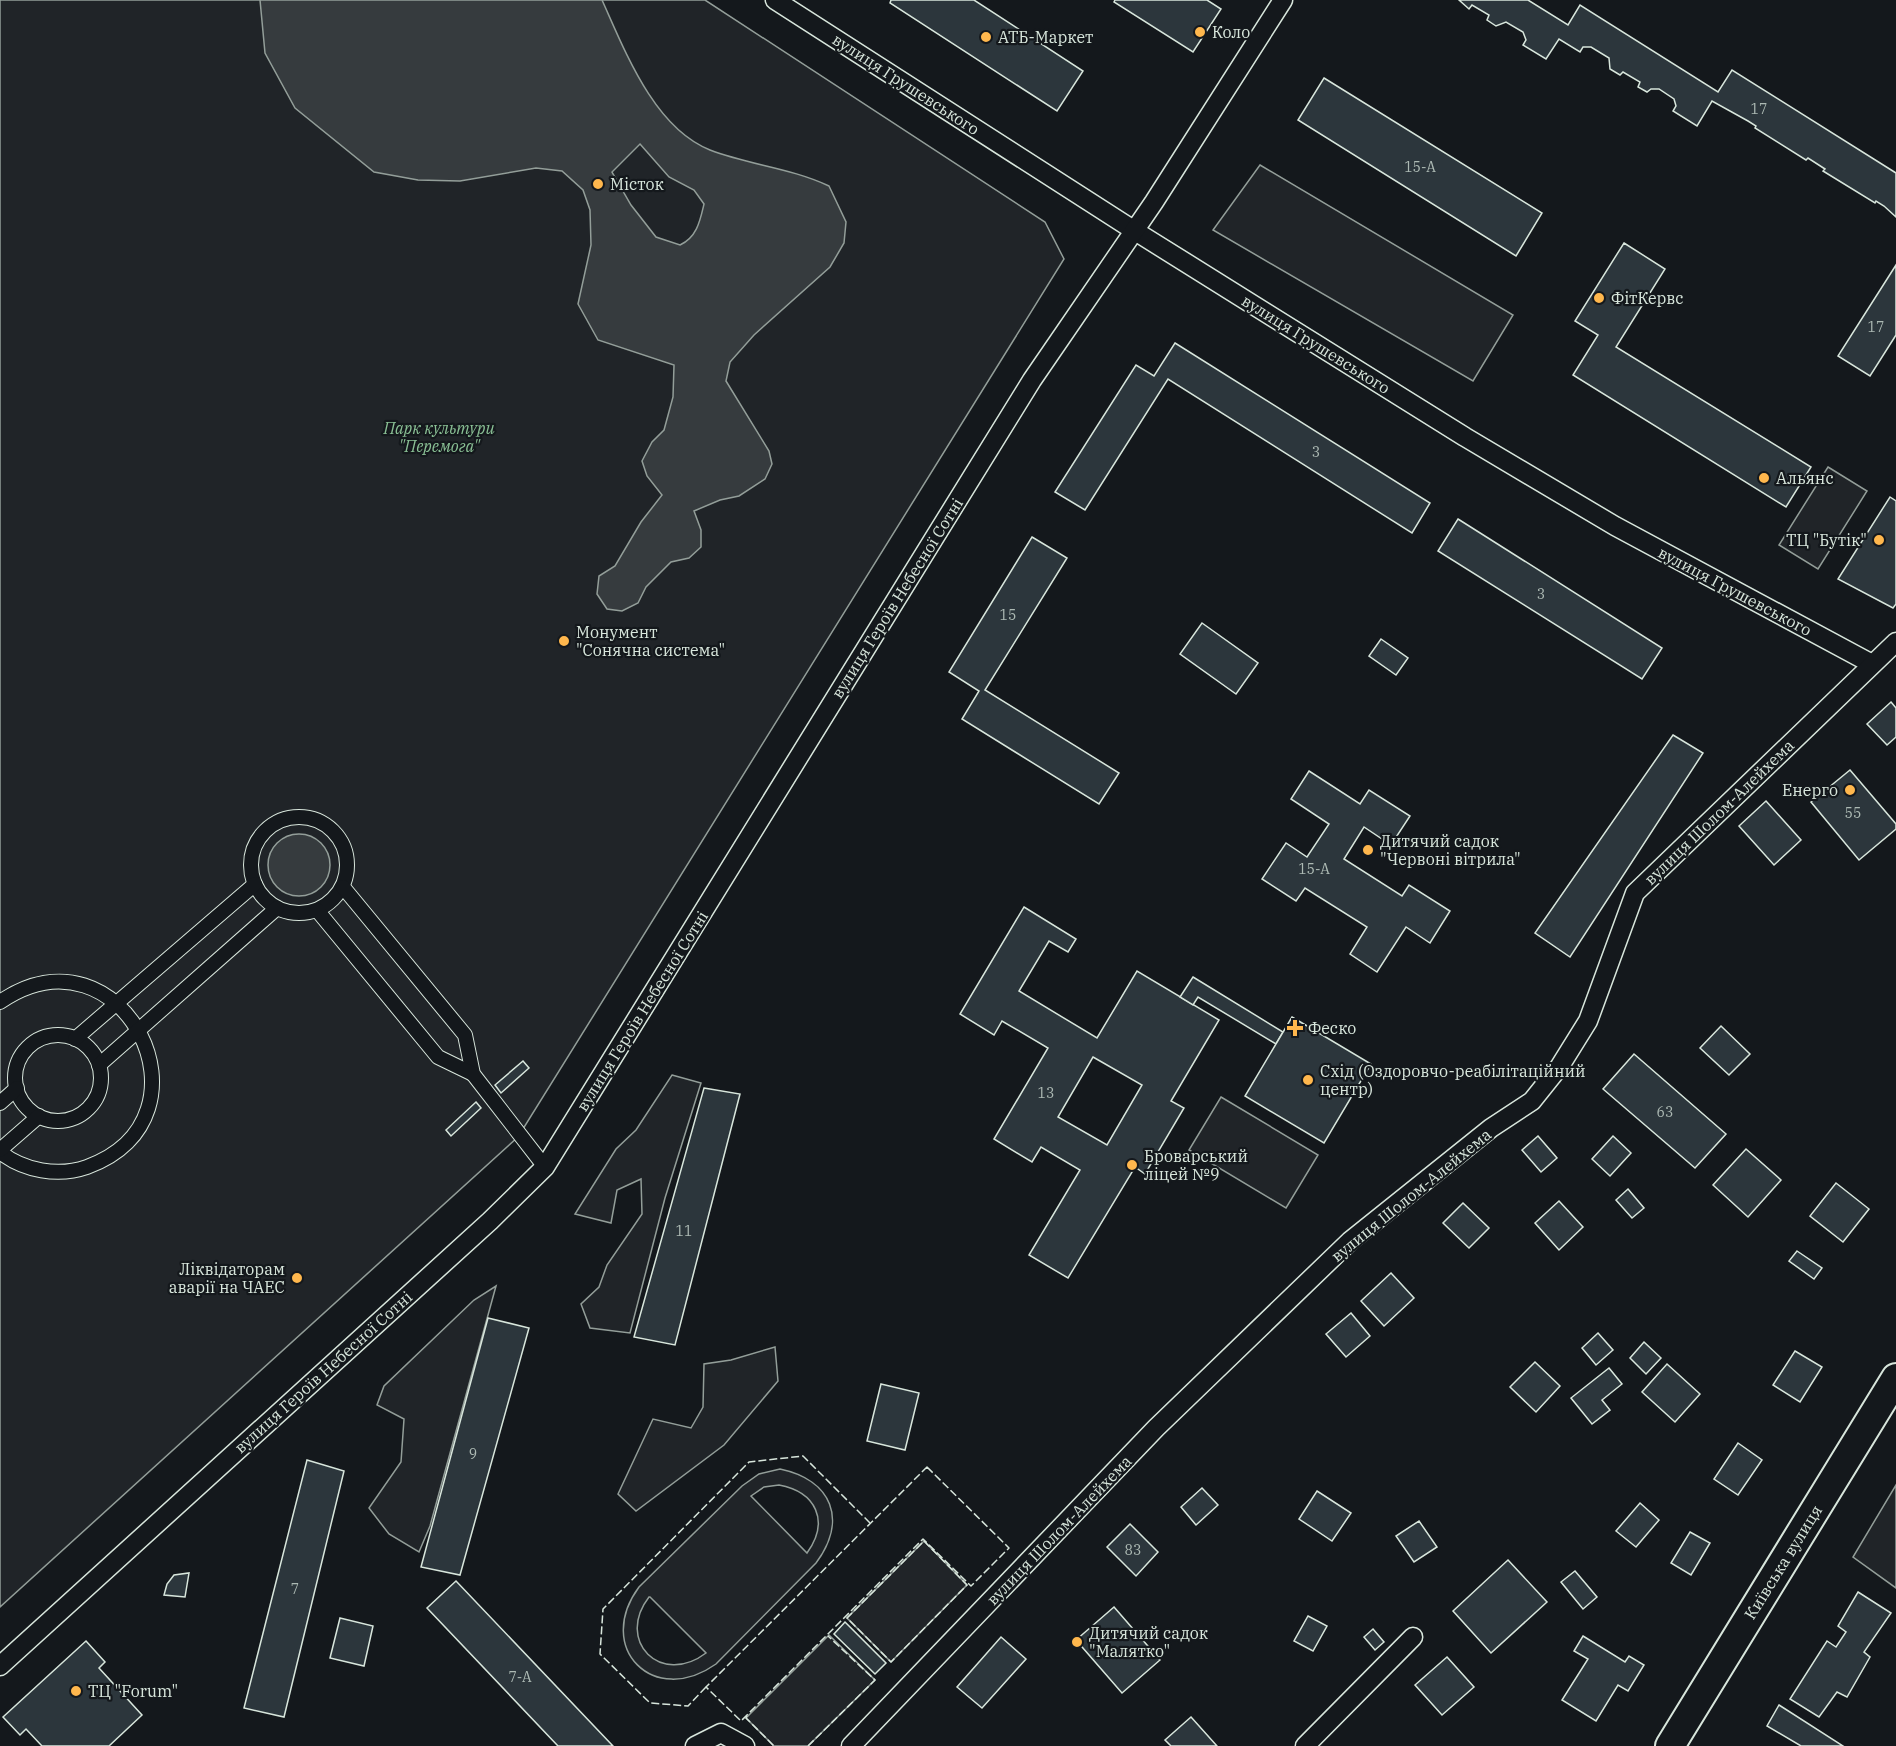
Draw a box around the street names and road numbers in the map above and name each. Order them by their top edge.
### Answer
street label: вулиця Грушевського [829,29,983,139]
street label: вулиця Грушевського [1238,290,1394,398]
street label: вулиця Героїв Небесної Сотні [827,494,967,702]
street label: вулиця Грушевського [1655,542,1815,640]
street label: вулиця Шолом-Алейхема [1640,735,1798,889]
street label: вулиця Героїв Небесної Сотні [572,907,712,1115]
street label: вулиця Шолом-Алейхема [1327,1124,1495,1266]
street label: вулиця Героїв Небесної Сотні [230,1287,416,1457]
street label: вулиця Шолом-Алейхема [982,1451,1136,1609]
street label: Київська вулиця [1740,1501,1826,1623]

